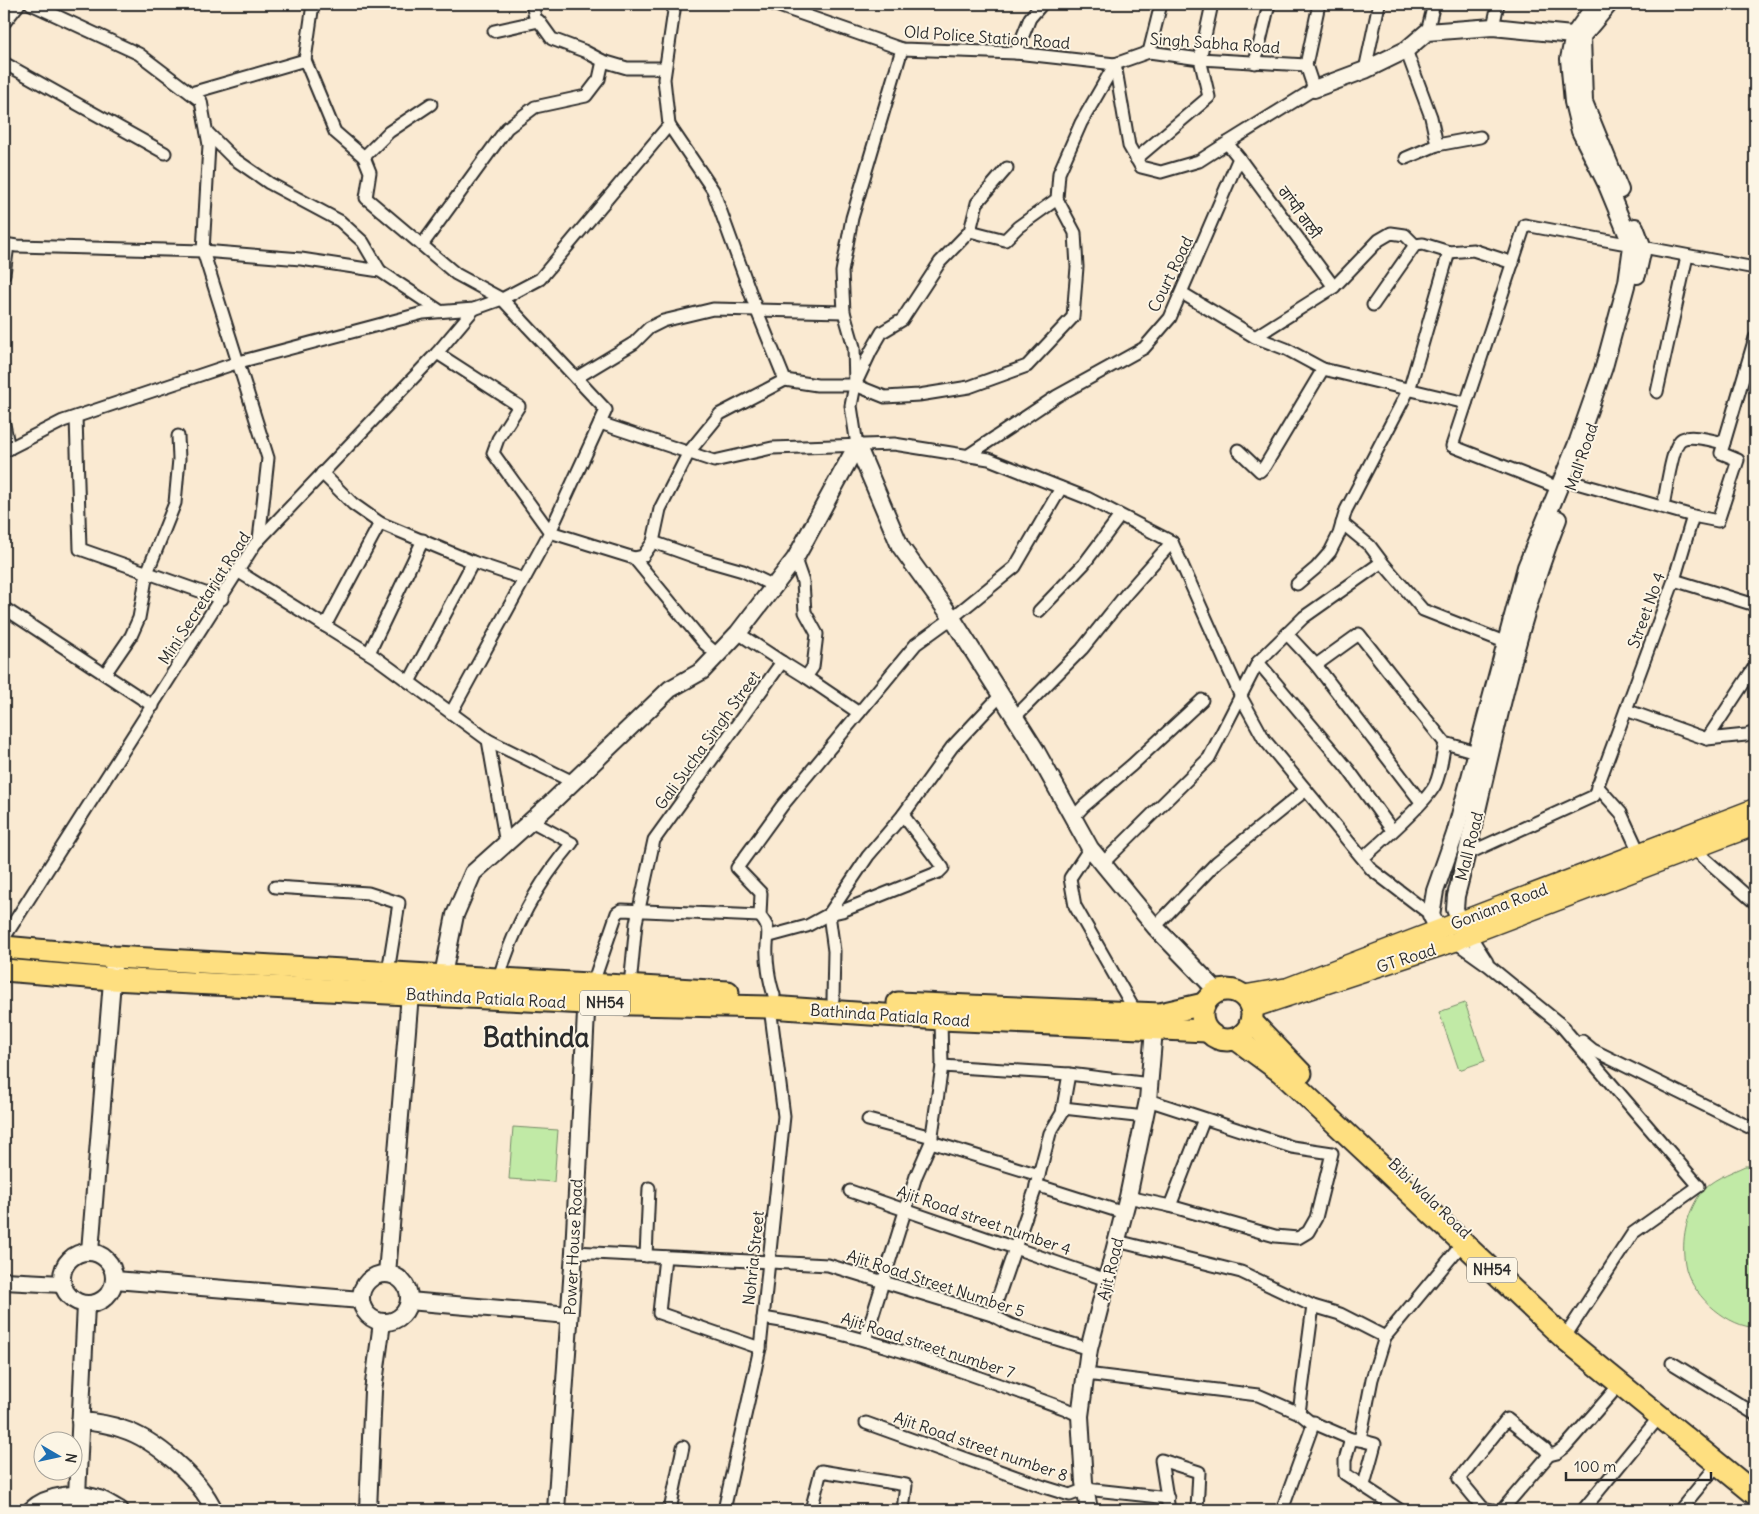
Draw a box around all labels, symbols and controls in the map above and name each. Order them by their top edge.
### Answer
street label: Old Police Station Road [903,21,1071,53]
street label: Singh Sabha Road [1149,28,1281,58]
street label: ਗਾਂਧੀ ਗਲੀ [1274,181,1326,243]
street label: Court Road [1143,233,1197,315]
street label: Mall Road [1560,420,1602,494]
street label: Mini Secretariat Road [154,528,254,668]
street label: Street No 4 [1623,569,1669,651]
street label: Gali Sucha Singh Street [650,666,764,813]
street label: Mall Road [1451,809,1487,883]
street label: Goniana Road [1448,878,1550,934]
street label: GT Road [1374,939,1438,977]
street label: Bathinda Patiala Road [406,984,566,1012]
road number: NH54 [580,990,630,1016]
street label: Bathinda Patiala Road [810,999,970,1031]
district label: Bathinda [483,1021,589,1054]
street label: Bibi Wala Road [1384,1153,1476,1243]
street label: Power House Road [559,1178,587,1316]
street label: Ajit Road street number 4 [894,1181,1074,1259]
street label: Nohria Street [738,1209,768,1306]
street label: Ajit Road [1093,1235,1127,1303]
street label: Ajit Road Street Number 5 [845,1245,1027,1321]
road number: NH54 [1467,1258,1517,1282]
street label: Ajit Road street number 7 [839,1307,1017,1383]
street label: Ajit Road street number 8 [891,1407,1071,1485]
north arrow [32,1432,82,1482]
scale bar [1566,1449,1712,1481]
text: N [61,1452,80,1464]
text: 100 m [1574,1457,1616,1476]

